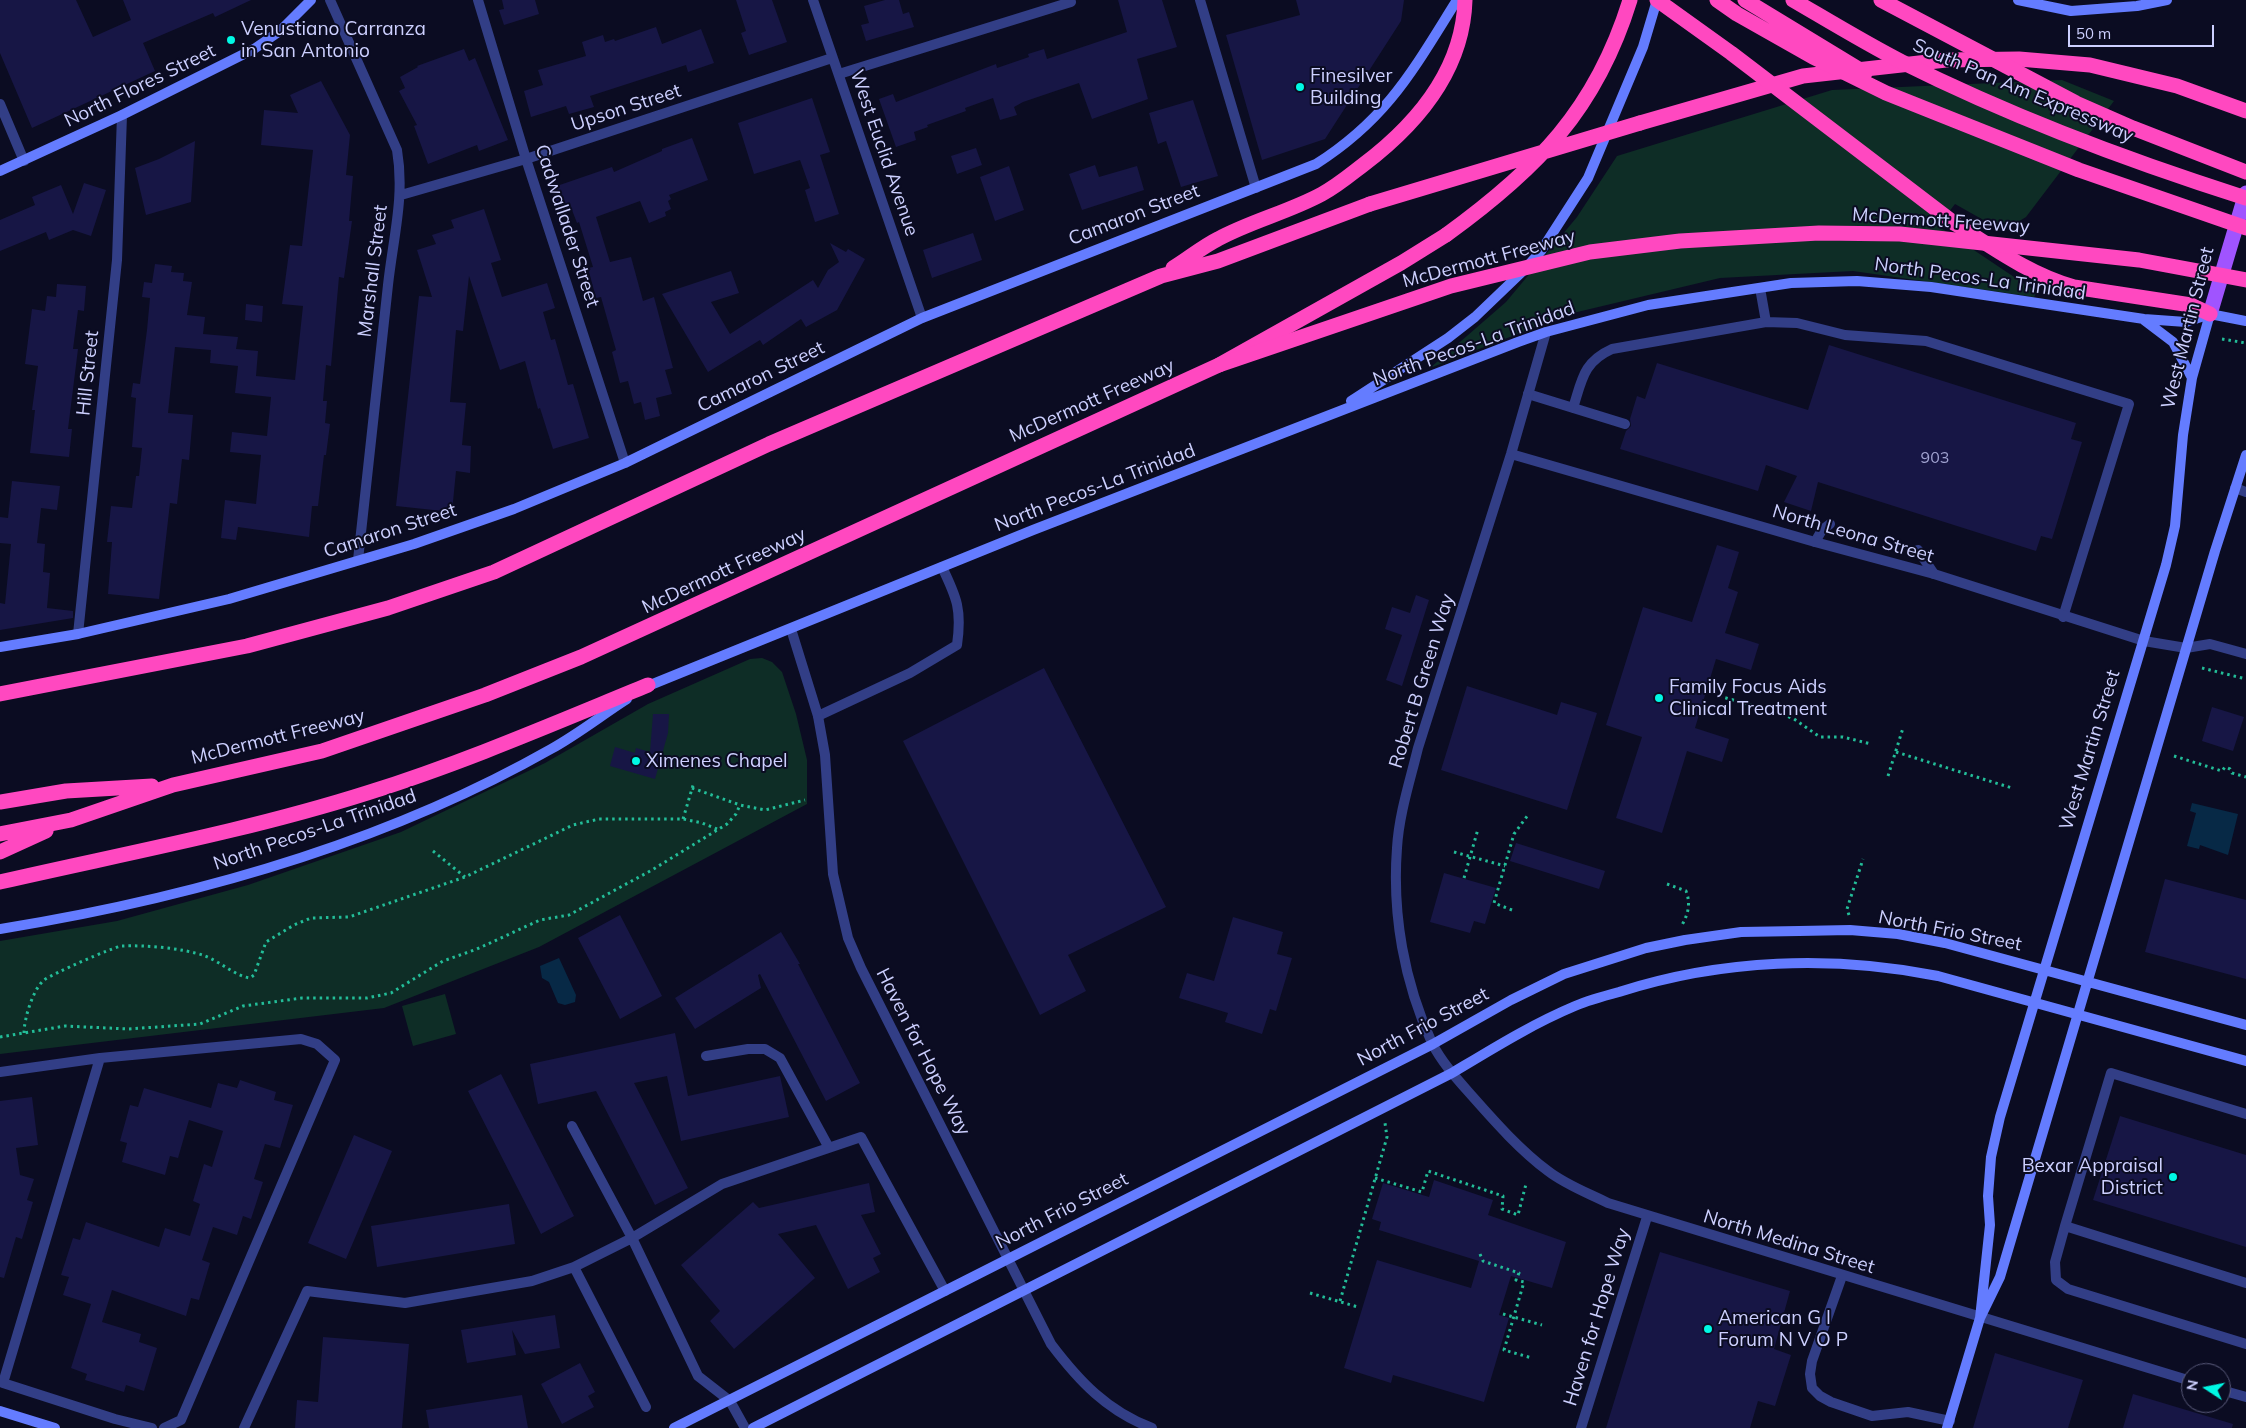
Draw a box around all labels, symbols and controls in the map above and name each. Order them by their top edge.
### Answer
scale bar [2071,15,2217,47]
place label: Venustiano Carranza in San Antonio [241,18,426,62]
text: 50 m [2076,24,2111,43]
marker: Venustiano Carranza in San Antonio [225,34,237,46]
street label: South Pan Am Expressway [1909,34,2137,148]
street label: North Flores Street [61,40,219,132]
place label: Finesilver Building [1310,65,1392,109]
street label: West Euclid Avenue [845,67,923,239]
street label: Upson Street [568,80,684,136]
marker: Finesilver Building [1294,81,1306,93]
street label: Cadwallader Street [530,142,604,310]
street label: Camaron Street [1065,180,1203,250]
street label: McDermott Freeway [1851,203,2031,239]
street label: Marshall Street [354,204,392,338]
street label: McDermott Freeway [1400,225,1578,293]
street label: West Martin Street [2157,245,2219,411]
street label: North Pecos-La Trinidad [1873,253,2087,305]
street label: North Pecos-La Trinidad [1370,297,1578,391]
street label: Hill Street [72,329,104,417]
street label: Camaron Street [694,336,828,418]
street label: McDermott Freeway [1006,354,1178,448]
street label: North Pecos-La Trinidad [991,439,1199,537]
house number: 903 [1921,448,1949,468]
street label: Camaron Street [321,499,459,563]
street label: North Leona Street [1770,500,1936,568]
street label: McDermott Freeway [638,523,810,619]
street label: Robert B Green Way [1385,591,1459,771]
street label: West Martin Street [2055,667,2125,833]
place label: Family Focus Aids Clinical Treatment [1669,676,1827,720]
marker: Family Focus Aids Clinical Treatment [1653,692,1665,704]
street label: McDermott Freeway [189,704,367,770]
place label: Ximenes Chapel [646,750,788,772]
marker: Ximenes Chapel [630,755,642,767]
street label: North Pecos-La Trinidad [211,785,419,875]
street label: North Frio Street [1876,906,2024,956]
street label: Haven for Hope Way [871,965,975,1139]
street label: North Frio Street [1353,983,1493,1071]
place label: Bexar Appraisal District [2022,1155,2163,1199]
street label: North Frio Street [992,1168,1132,1254]
marker: Bexar Appraisal District [2167,1171,2179,1183]
street label: North Medina Street [1701,1205,1877,1279]
street label: Haven for Hope Way [1559,1225,1635,1409]
place label: American G I Forum N V O P [1718,1307,1848,1351]
marker: American G I Forum N V O P [1702,1323,1714,1335]
north arrow [2181,1363,2231,1413]
text: N [2182,1378,2202,1392]

